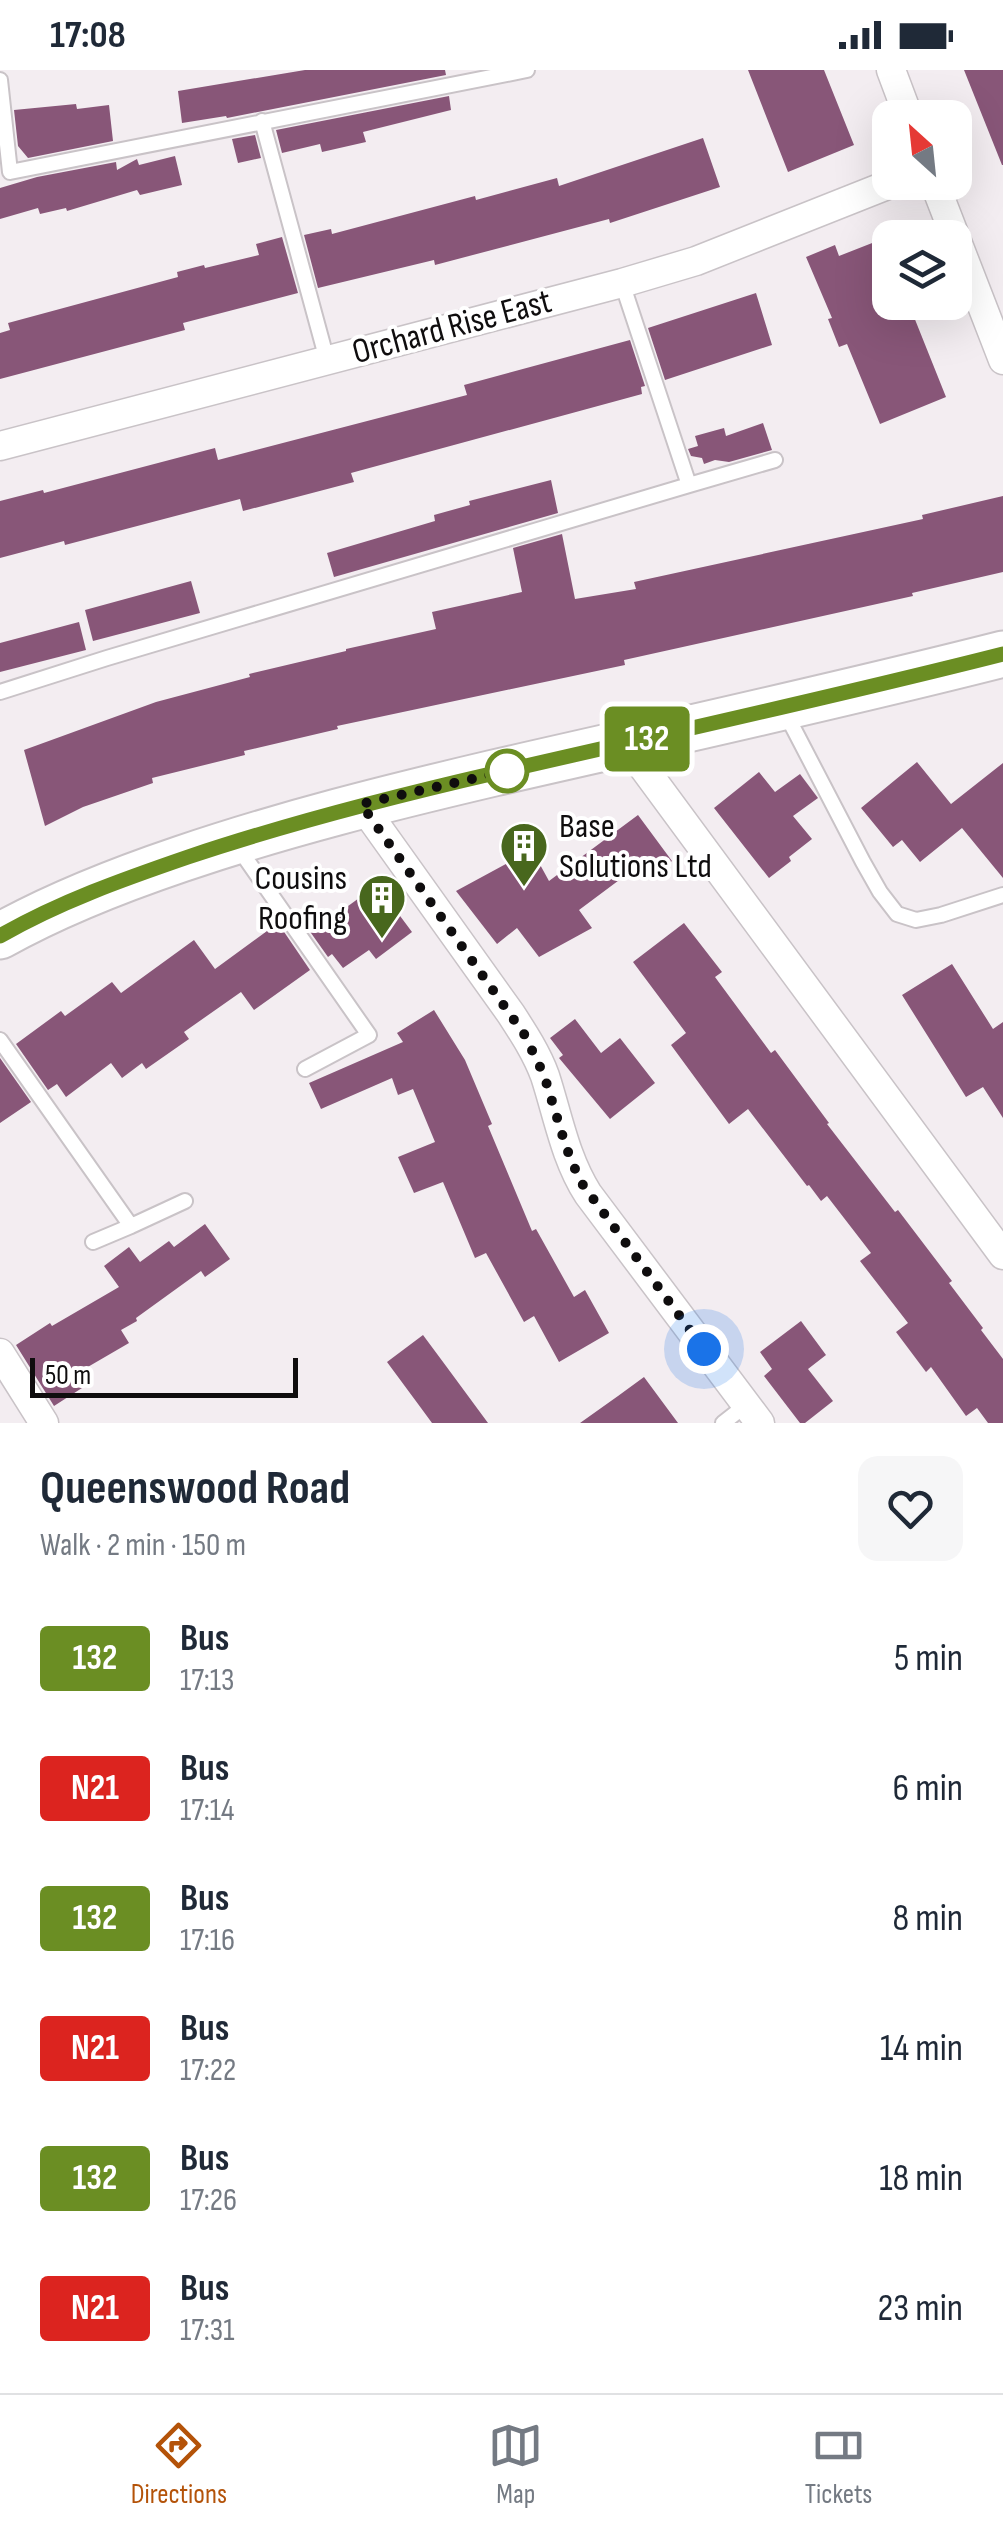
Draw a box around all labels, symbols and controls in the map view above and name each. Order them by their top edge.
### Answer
text: 17:08 [50,13,126,58]
north arrow [872,100,972,200]
map controls [872,100,972,320]
button: layers [872,220,972,320]
street label: Orchard Rise East [348,280,556,374]
line badge: 132 [590,706,704,772]
text: 132 [625,718,669,761]
unlabelled marker [486,750,528,792]
place label: Base Solutions Ltd [559,805,712,888]
building icon: Base Solutions Ltd [498,820,550,888]
place label: Cousins Roofing [255,857,347,940]
building icon: Cousins Roofing [356,872,408,940]
your location [679,1324,729,1374]
scale bar [30,1353,298,1398]
text: 50 m [45,1359,91,1392]
button: heart [858,1456,963,1561]
text: Queenswood Road [40,1460,350,1517]
text: Walk · 2 min · 150 m [40,1526,246,1565]
text: Bus [180,1616,229,1661]
text: 5 min [894,1636,963,1681]
text: 132 [73,1637,117,1680]
text: 17:13 [180,1661,234,1700]
text: Bus [180,1746,229,1791]
text: 6 min [893,1766,963,1811]
text: N21 [71,1767,119,1810]
text: 17:14 [180,1791,234,1830]
text: Bus [180,1876,229,1921]
text: 8 min [893,1896,963,1941]
text: 132 [73,1897,117,1940]
text: 17:16 [180,1921,235,1960]
text: Bus [180,2006,229,2051]
text: 14 min [880,2026,963,2071]
text: N21 [71,2027,119,2070]
text: 17:22 [180,2051,236,2090]
text: Bus [180,2136,229,2181]
text: 18 min [879,2156,963,2201]
text: 132 [73,2157,117,2200]
text: 17:26 [180,2181,237,2220]
text: Bus [180,2266,229,2311]
text: 23 min [878,2286,963,2331]
text: N21 [71,2287,119,2330]
text: 17:31 [180,2311,234,2350]
tab: Directions [131,2418,227,2511]
tab: Map [488,2418,543,2511]
tab: Tickets [805,2418,872,2511]

